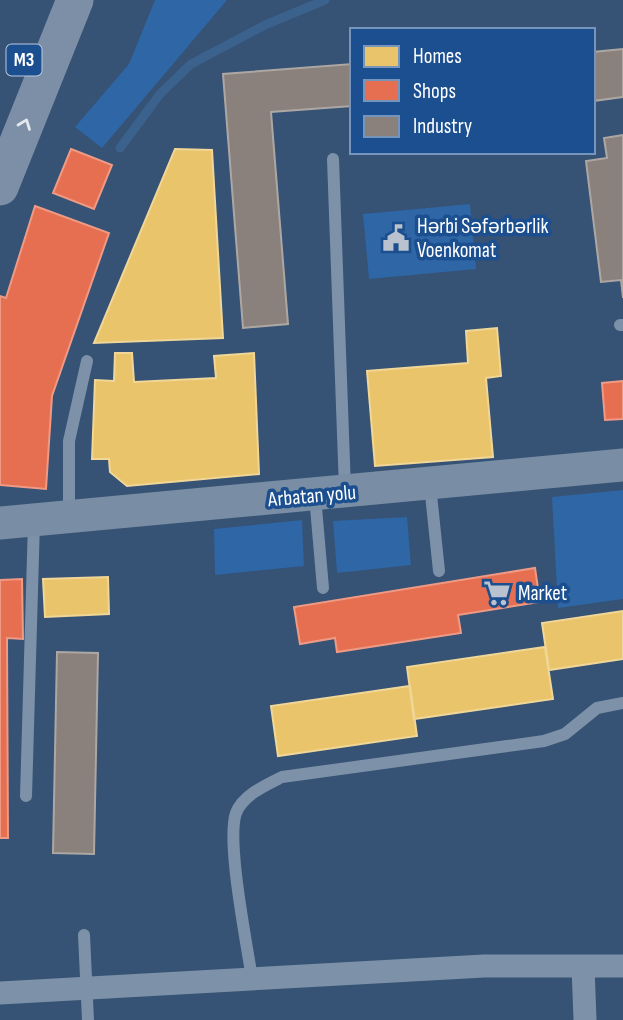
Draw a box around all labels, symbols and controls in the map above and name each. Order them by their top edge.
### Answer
legend [350,28,595,154]
road number: M3 [6,44,42,76]
text: Homes [413,44,462,69]
text: Shops [413,79,456,104]
text: Industry [413,114,472,139]
one-way arrow [16,118,30,130]
place label: Hərbi Səfərbərlik Voenkomat [417,214,548,263]
public building icon: Hərbi Səfərbərlik Voenkomat [381,223,411,253]
street label: Arbatan yolu [266,480,357,512]
supermarket icon: Market [482,578,512,608]
place label: Market [518,581,567,606]

